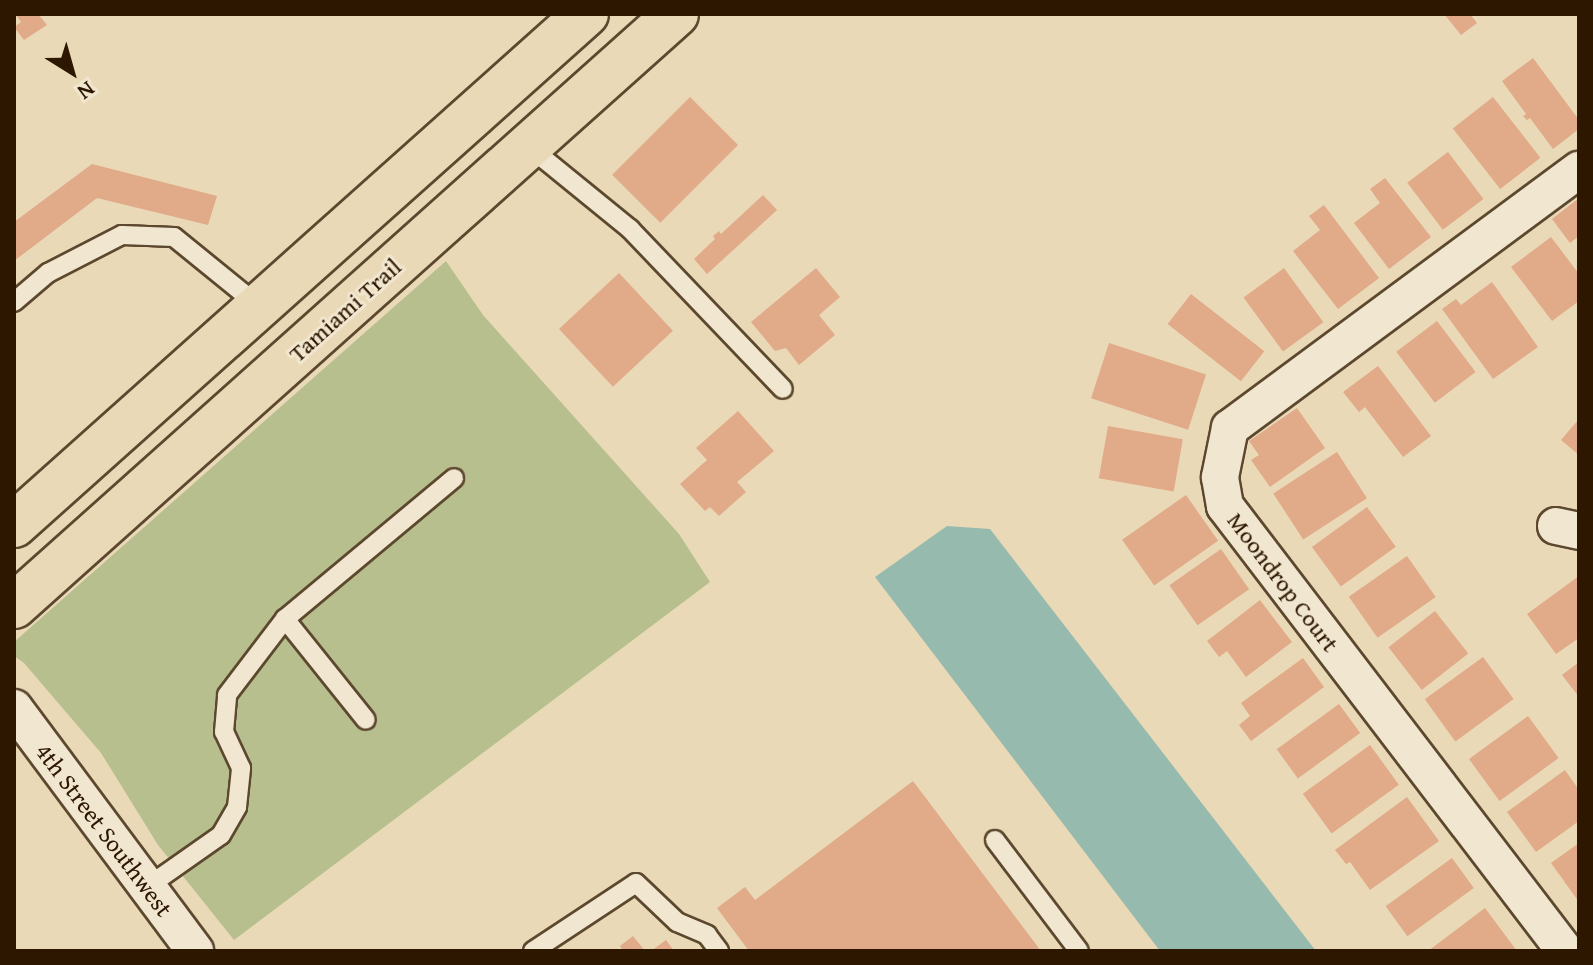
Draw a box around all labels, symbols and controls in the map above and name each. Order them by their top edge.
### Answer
north arrow [32,32,112,112]
text: N [71,74,102,108]
street label: Tamiami Trail [283,252,407,368]
street label: Moondrop Court [1221,507,1345,657]
street label: 4th Street Southwest [29,738,179,922]

